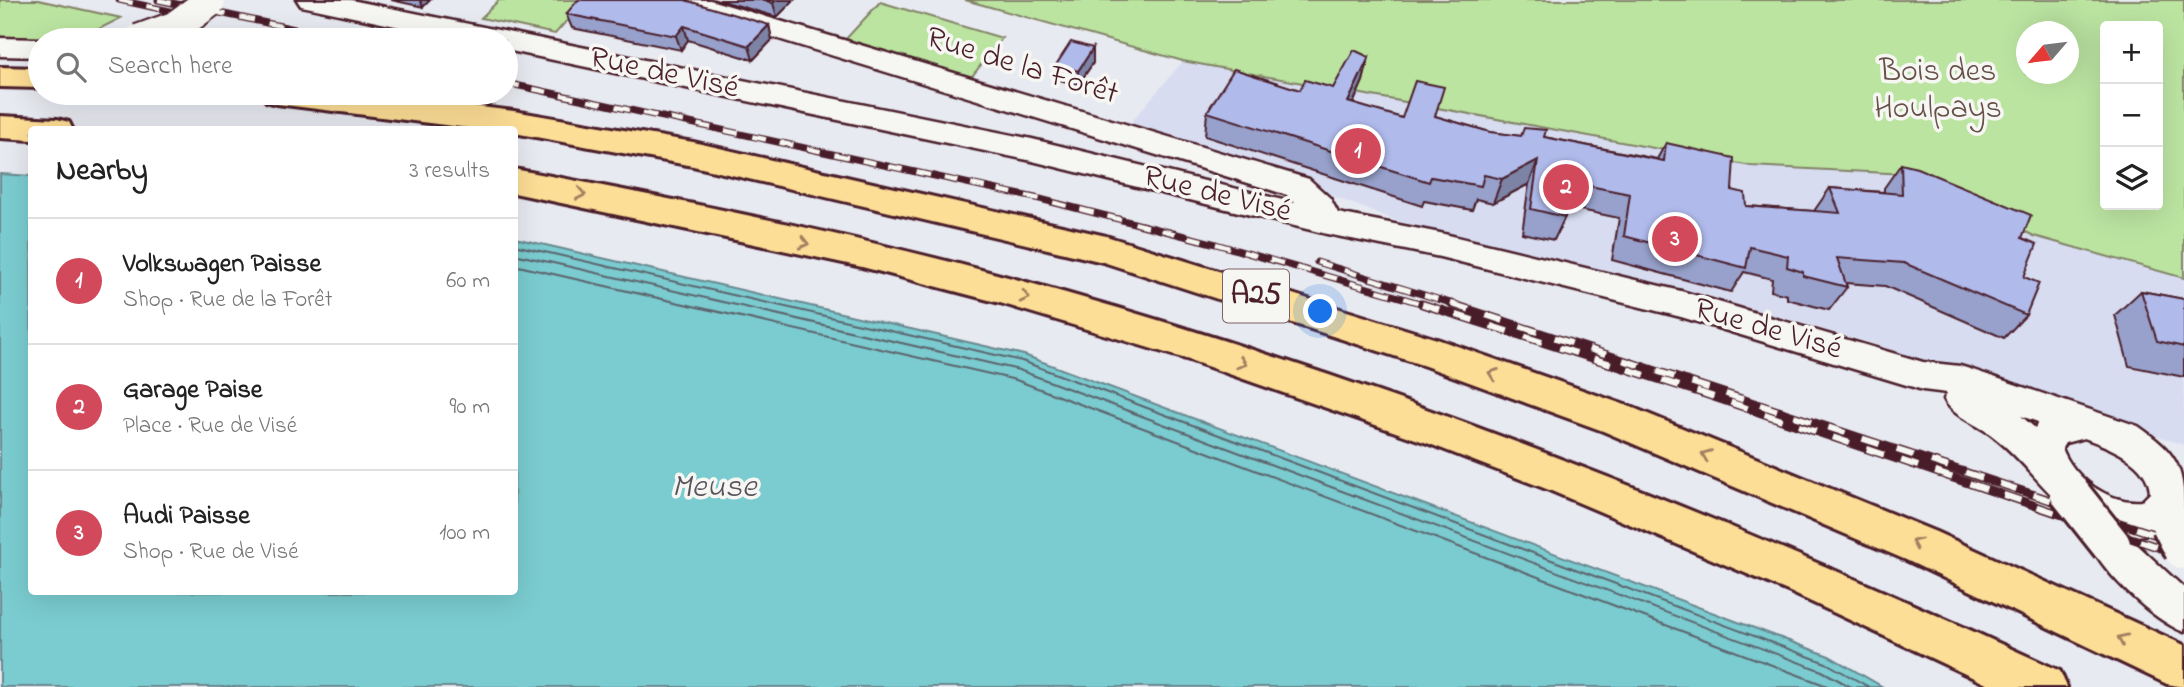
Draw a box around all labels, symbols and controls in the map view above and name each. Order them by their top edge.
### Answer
street label: Rue de la Forêt [920,15,1124,119]
north arrow [2016,21,2079,84]
map controls [2100,21,2163,210]
button: + [2100,21,2163,84]
search box [28,28,518,105]
street label: Rue de Visé [585,35,744,113]
icon: search [52,48,90,86]
text: Search here [108,48,233,86]
park label: Bois des Houlpays [1874,49,2002,133]
button: − [2100,84,2163,147]
pin: 1 [1335,125,1381,177]
button: layers [2100,147,2163,210]
text: Nearby [56,150,148,194]
street label: Rue de Visé [1138,154,1297,236]
text: 3 results [409,155,490,188]
pin: 2 [1543,161,1589,213]
one-way arrow [575,185,587,200]
pin: 3 [1652,213,1698,265]
one-way arrow [798,234,810,249]
text: Volkswagen Paisse [123,246,321,284]
text: 1 [75,265,83,298]
text: 60 m [446,265,490,298]
road number: A25 [1223,270,1289,322]
text: Shop · Rue de la Forêt [123,284,332,317]
street label: Rue de Visé [1689,287,1848,374]
one-way arrow [1018,289,1030,303]
your location [1303,294,1337,328]
one-way arrow [1236,354,1248,369]
one-way arrow [1488,369,1500,383]
text: Garage Paise [123,372,262,410]
text: 2 [73,391,85,424]
text: 90 m [450,391,490,424]
text: Place · Rue de Visé [123,410,297,443]
one-way arrow [1701,450,1713,464]
water label: Meuse [671,464,758,512]
text: Audi Paisse [123,498,250,536]
text: 3 [74,517,84,550]
text: 100 m [439,517,490,550]
text: Shop · Rue de Visé [123,536,299,569]
one-way arrow [1910,538,1922,552]
one-way arrow [2117,633,2129,647]

